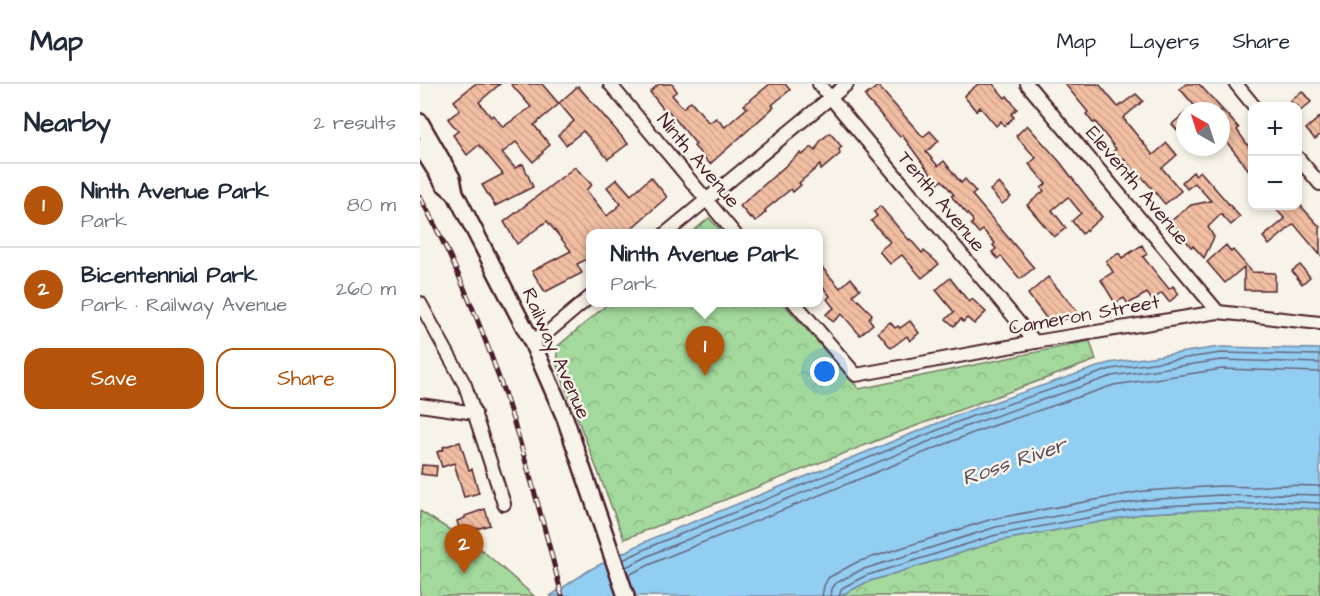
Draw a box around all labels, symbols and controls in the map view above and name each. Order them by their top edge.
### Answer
text: Map [30,22,83,61]
text: Map [1056,27,1096,56]
text: Layers [1129,27,1199,56]
text: Share [1232,27,1290,56]
north arrow [1176,102,1230,156]
map controls [1248,102,1302,210]
button: + [1248,102,1302,156]
text: Nearby [24,105,111,141]
street label: Ninth Avenue [650,107,747,214]
text: 2 results [313,109,396,137]
street label: Eleventh Avenue [1079,120,1196,251]
street label: Tenth Avenue [891,145,992,258]
button: − [1248,156,1302,210]
text: Ninth Avenue Park [81,176,269,207]
text: 1 [42,191,45,219]
text: 80 m [347,191,396,219]
text: Park [81,207,127,235]
popup [586,229,823,307]
text: Ninth Avenue Park [611,239,798,270]
text: Bicentennial Park [81,260,257,291]
text: Park [611,270,657,298]
text: 2 [38,275,49,303]
text: 260 m [336,275,396,303]
street label: Railway Avenue [514,283,598,424]
street label: Cameron Street [1007,288,1162,342]
text: Park · Railway Avenue [81,291,287,319]
pin: 1 [686,326,724,376]
button: Save [24,348,204,409]
button: Share [216,348,396,409]
your location [810,357,839,386]
water label: Ross River [958,429,1072,493]
pin: 2 [444,524,483,574]

